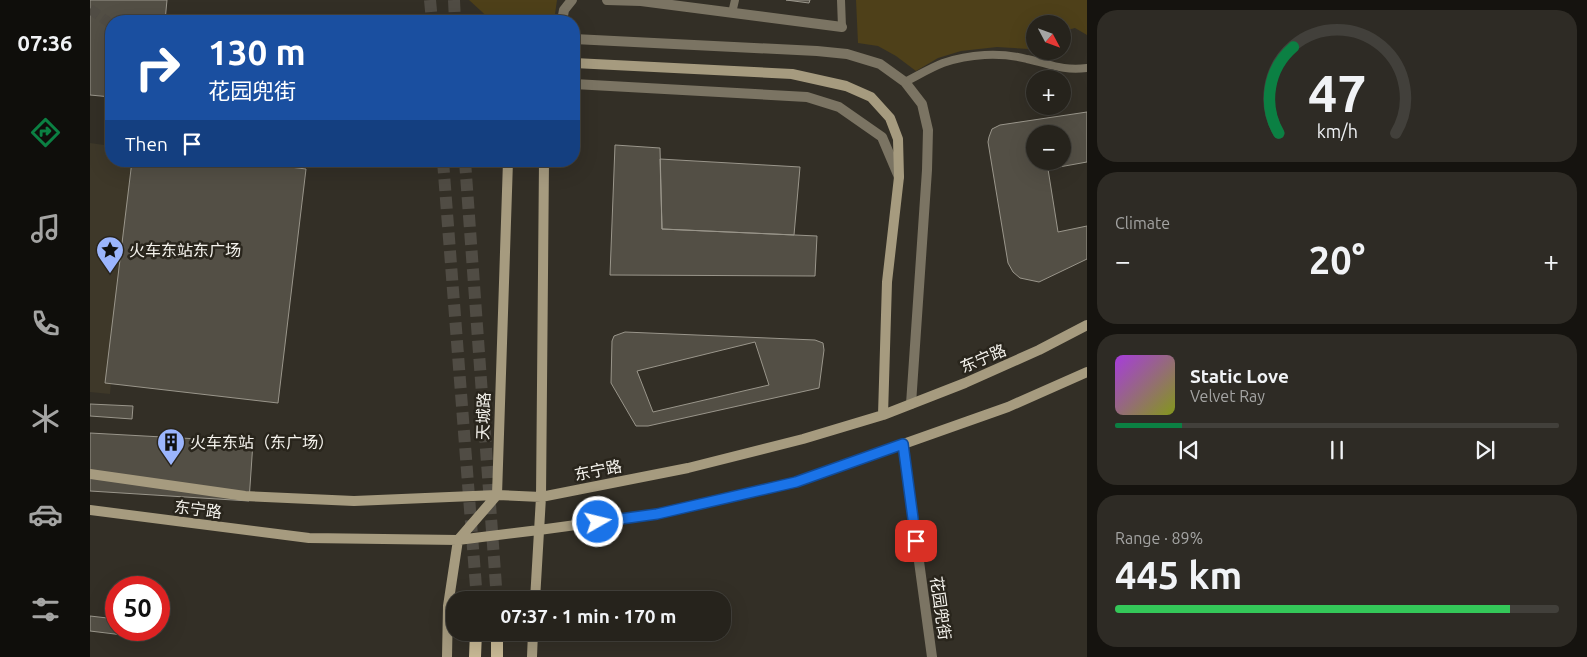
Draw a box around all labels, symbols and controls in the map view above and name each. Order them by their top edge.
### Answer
north arrow [1026,15,1071,60]
map controls [1026,15,1071,170]
text: 07:36 [17,30,73,55]
text: 130 m [208,32,306,72]
icon: right [125,35,190,100]
text: 47 [1308,64,1366,122]
button: + [1026,70,1071,115]
text: 花园兜街 [208,78,296,103]
icon: directions [28,115,63,150]
text: km/h [1316,121,1358,141]
button: − [1026,125,1071,170]
icon: arrive [178,130,206,158]
text: Then [125,133,168,155]
icon: music [28,211,63,246]
text: Climate [1115,214,1170,232]
place icon: 火车东站东广场 [95,235,125,274]
text: 20° [1309,239,1365,281]
place label: 火车东站东广场 [129,241,241,259]
text: − [1115,245,1131,276]
text: + [1543,245,1559,276]
icon: phone [28,306,63,341]
street label: 东宁路 [957,340,1009,376]
text: Static Love [1190,365,1289,387]
text: Velvet Ray [1190,387,1265,405]
street label: 天城路 [473,392,493,440]
icon: climate [28,401,63,436]
building icon: 火车东站（东广场） [156,427,186,466]
place label: 火车东站（东广场） [190,433,334,451]
icon: previous [1175,436,1203,464]
icon: pause [1323,436,1351,464]
icon: next [1471,436,1499,464]
street label: 东宁路 [573,457,623,483]
position arrow [571,495,623,547]
icon: car [28,497,63,532]
street label: 东宁路 [173,497,223,521]
pin [895,520,937,562]
icon: arrive [902,527,930,555]
text: Range · 89% [1115,529,1203,547]
text: 445 km [1115,554,1242,596]
street label: 花园兜街 [928,575,954,641]
speed limit sign: 50 [105,576,170,641]
icon: filters [28,592,63,627]
text: 07:37 · 1 min · 170 m [501,605,676,627]

